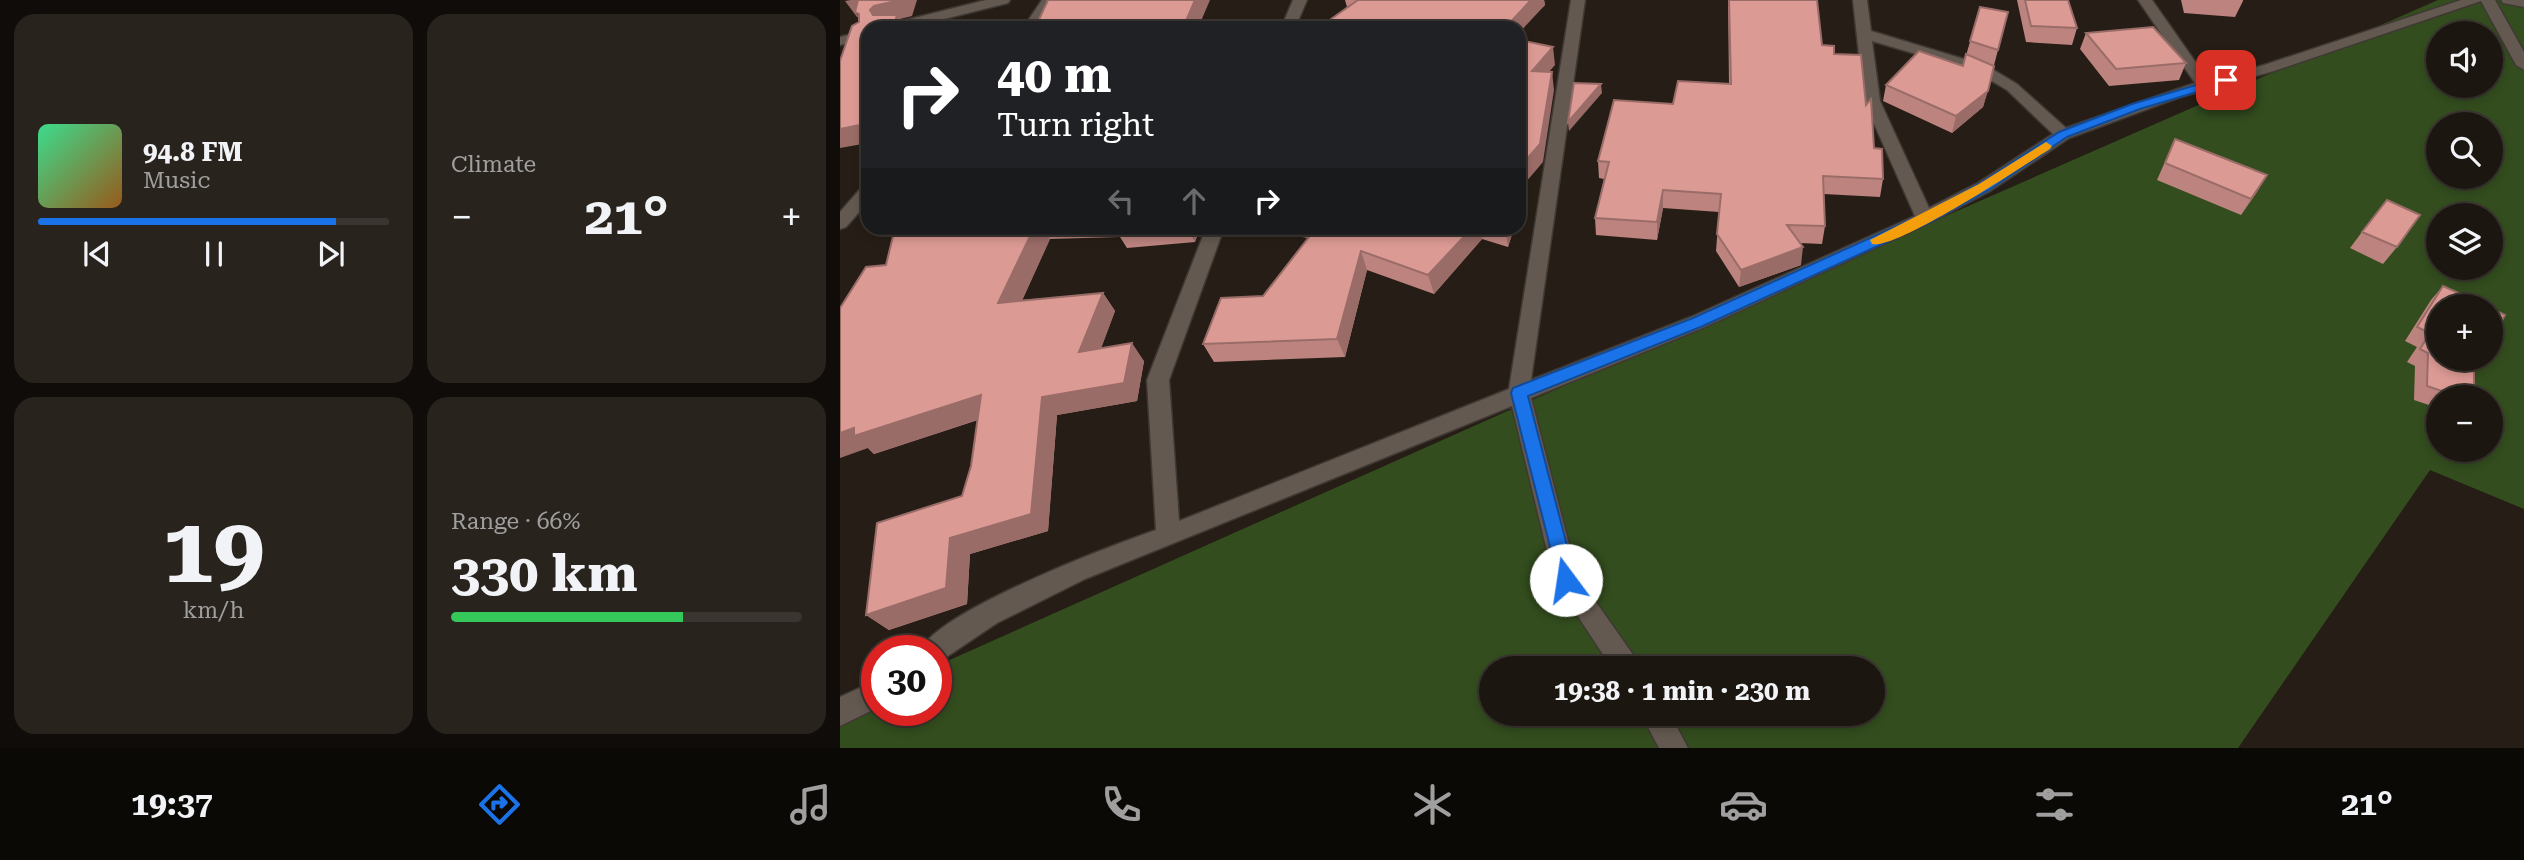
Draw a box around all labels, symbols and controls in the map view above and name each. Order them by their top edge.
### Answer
map controls [2426,21,2503,462]
button: sound [2426,21,2503,98]
text: 40 m [997,47,1112,104]
icon: right [882,49,973,140]
pin [2196,50,2256,110]
icon: arrive [2207,61,2245,99]
text: Turn right [997,106,1154,144]
button: search [2426,112,2503,189]
text: 94.8 FM [143,137,243,167]
text: Climate [451,151,536,178]
text: Music [143,167,210,194]
icon: left [1102,182,1140,220]
icon: ahead [1175,182,1213,220]
icon: right [1248,182,1286,220]
text: 21° [584,186,669,247]
text: − [451,195,472,239]
text: + [781,195,802,239]
button: layers [2426,203,2503,280]
icon: previous [78,235,116,273]
icon: pause [195,235,233,273]
icon: next [312,235,350,273]
button: + [2426,294,2503,371]
button: − [2426,385,2503,462]
text: 19 [163,498,264,604]
text: Range · 66% [451,508,580,535]
text: 330 km [451,543,638,604]
position arrow [1529,543,1603,617]
text: km/h [183,597,244,624]
speed limit sign: 30 [861,635,952,726]
text: 19:38 · 1 min · 230 m [1554,676,1810,706]
icon: directions [475,780,524,829]
icon: music [786,780,835,829]
icon: phone [1097,780,1146,829]
icon: climate [1408,780,1457,829]
icon: car [1719,780,1768,829]
icon: filters [2030,780,2079,829]
text: 19:37 [131,785,213,823]
text: 21° [2341,785,2393,823]

